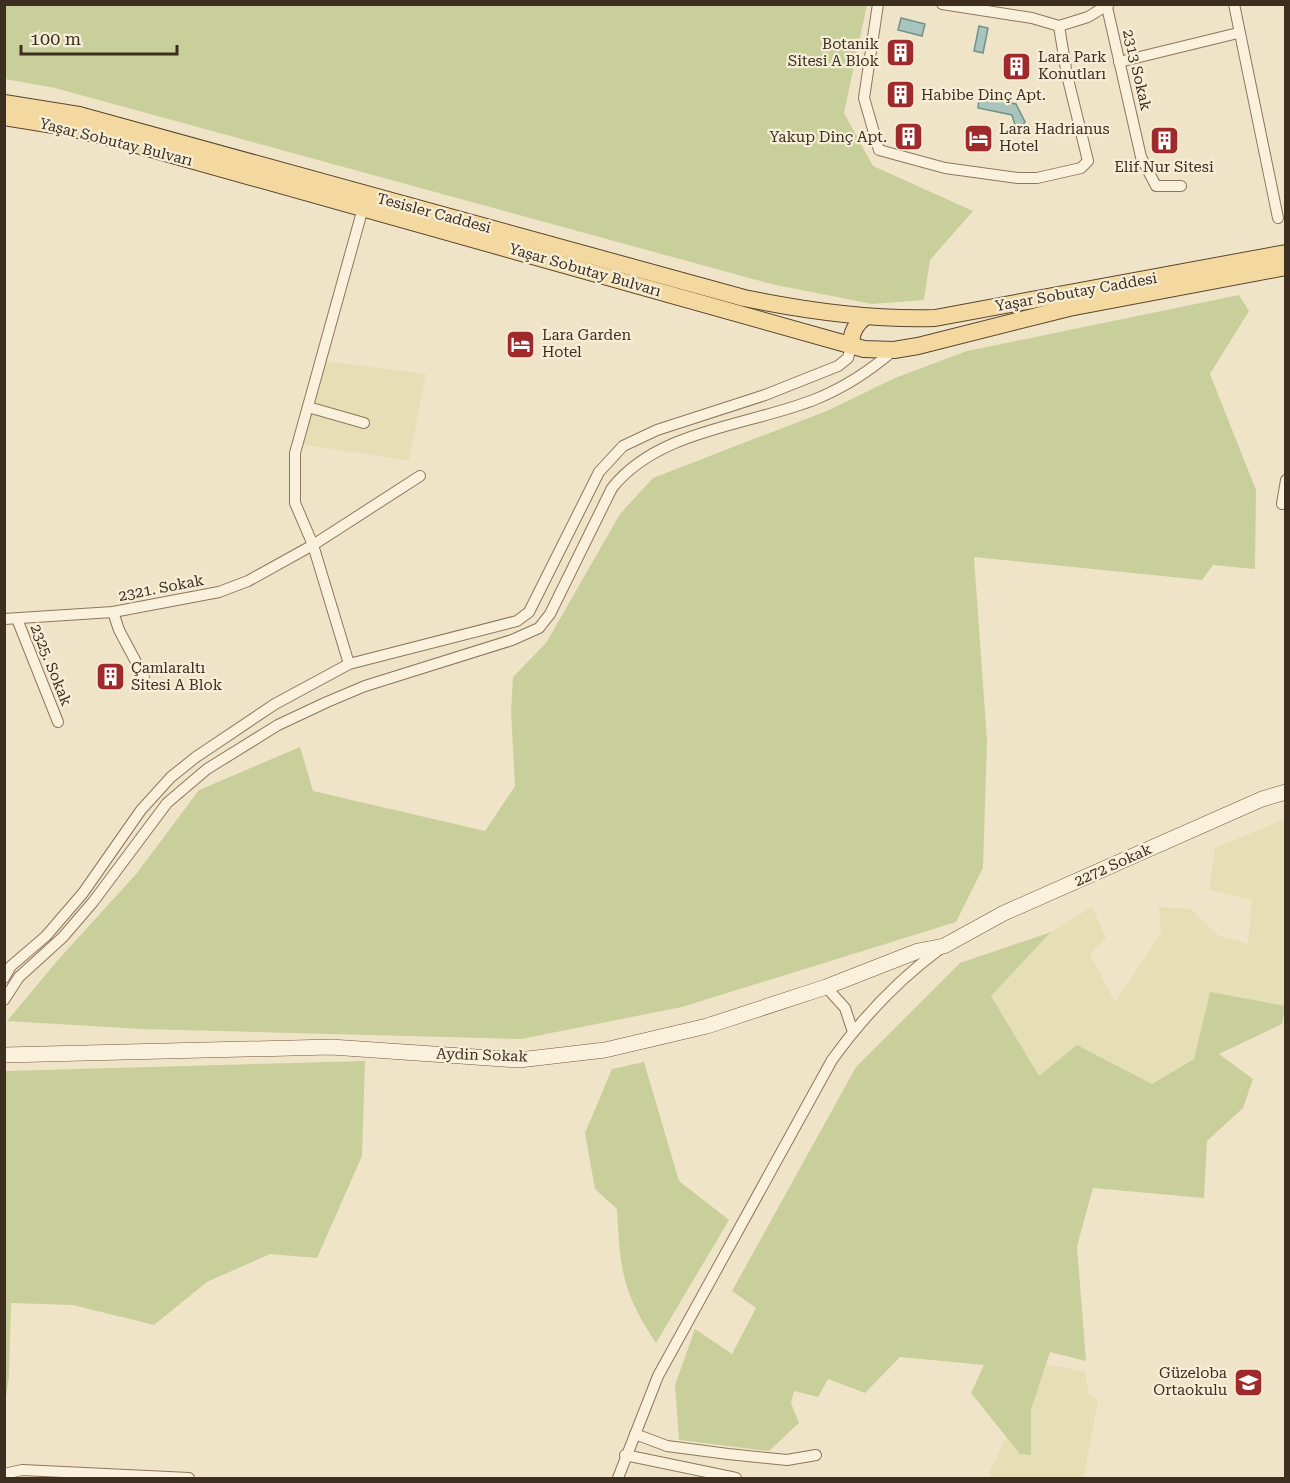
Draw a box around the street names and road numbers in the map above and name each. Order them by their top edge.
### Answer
street label: 2313 Sokak [1119,28,1155,113]
street label: Yaşar Sobutay Bulvarı [37,114,195,170]
street label: Tesisler Caddesi [375,189,493,237]
street label: Yaşar Sobutay Bulvarı [507,240,663,300]
street label: Yaşar Sobutay Caddesi [994,269,1159,315]
street label: 2321. Sokak [117,571,206,605]
street label: 2325. Sokak [26,621,76,709]
street label: 2272 Sokak [1072,840,1155,890]
street label: Aydin Sokak [436,1044,529,1066]

